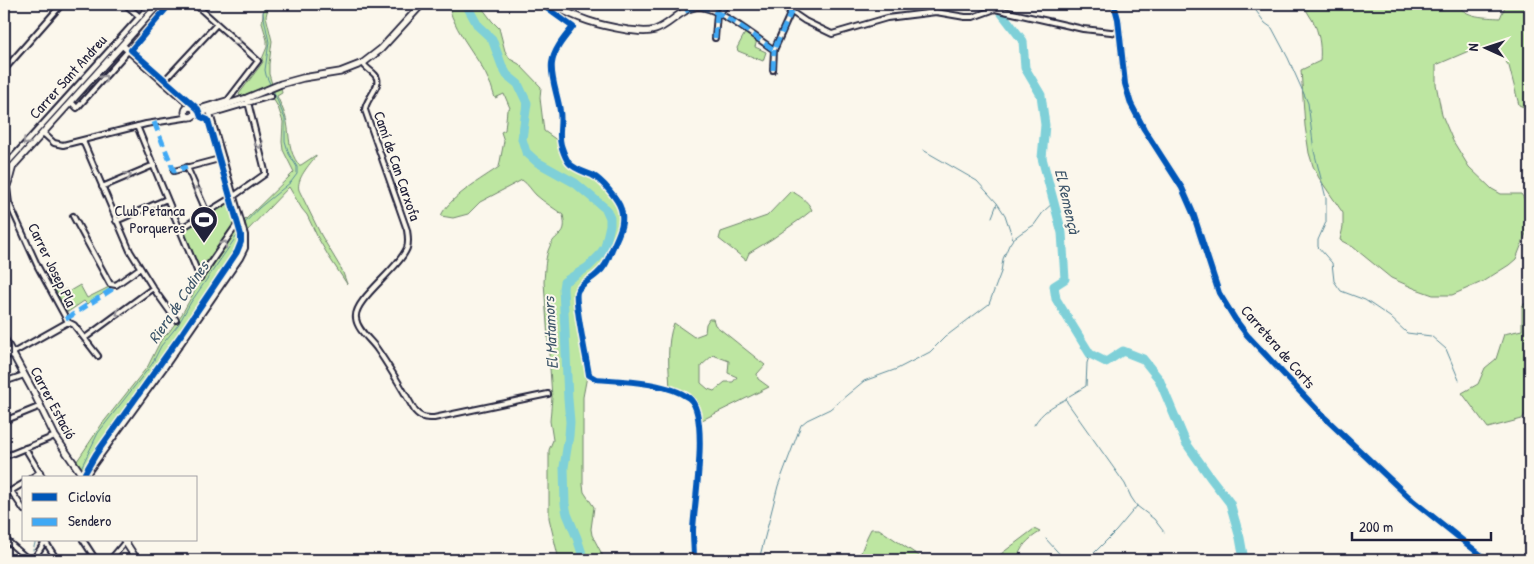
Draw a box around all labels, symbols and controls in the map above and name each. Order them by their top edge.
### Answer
north arrow [1462,22,1512,72]
street label: Carrer Sant Andreu [24,30,111,123]
one-way arrow [232,36,241,45]
text: N [1463,43,1482,52]
one-way arrow [98,75,107,84]
street label: Camí de Can Carxofa [369,108,426,224]
one-way arrow [23,137,32,146]
one-way arrow [253,141,264,150]
water label: El Remençà [1050,167,1086,237]
one-way arrow [123,172,132,182]
one-way arrow [193,186,203,195]
place label: Club Petanca Porqueres [114,200,185,238]
sports icon: Club Petanca Porqueres [189,205,219,244]
street label: Carrer Josep Pla [23,219,82,310]
one-way arrow [218,240,227,250]
water label: Riera de Codines [142,255,215,347]
water label: El Matamors [537,295,563,370]
street label: Carretera de Corts [1236,300,1321,393]
one-way arrow [115,307,125,316]
street label: Carrer Estació [26,363,81,443]
legend [22,476,198,542]
text: Ciclovía [68,486,111,507]
scale bar [1352,509,1490,541]
text: Sendero [68,510,111,531]
text: 200 m [1359,516,1393,537]

